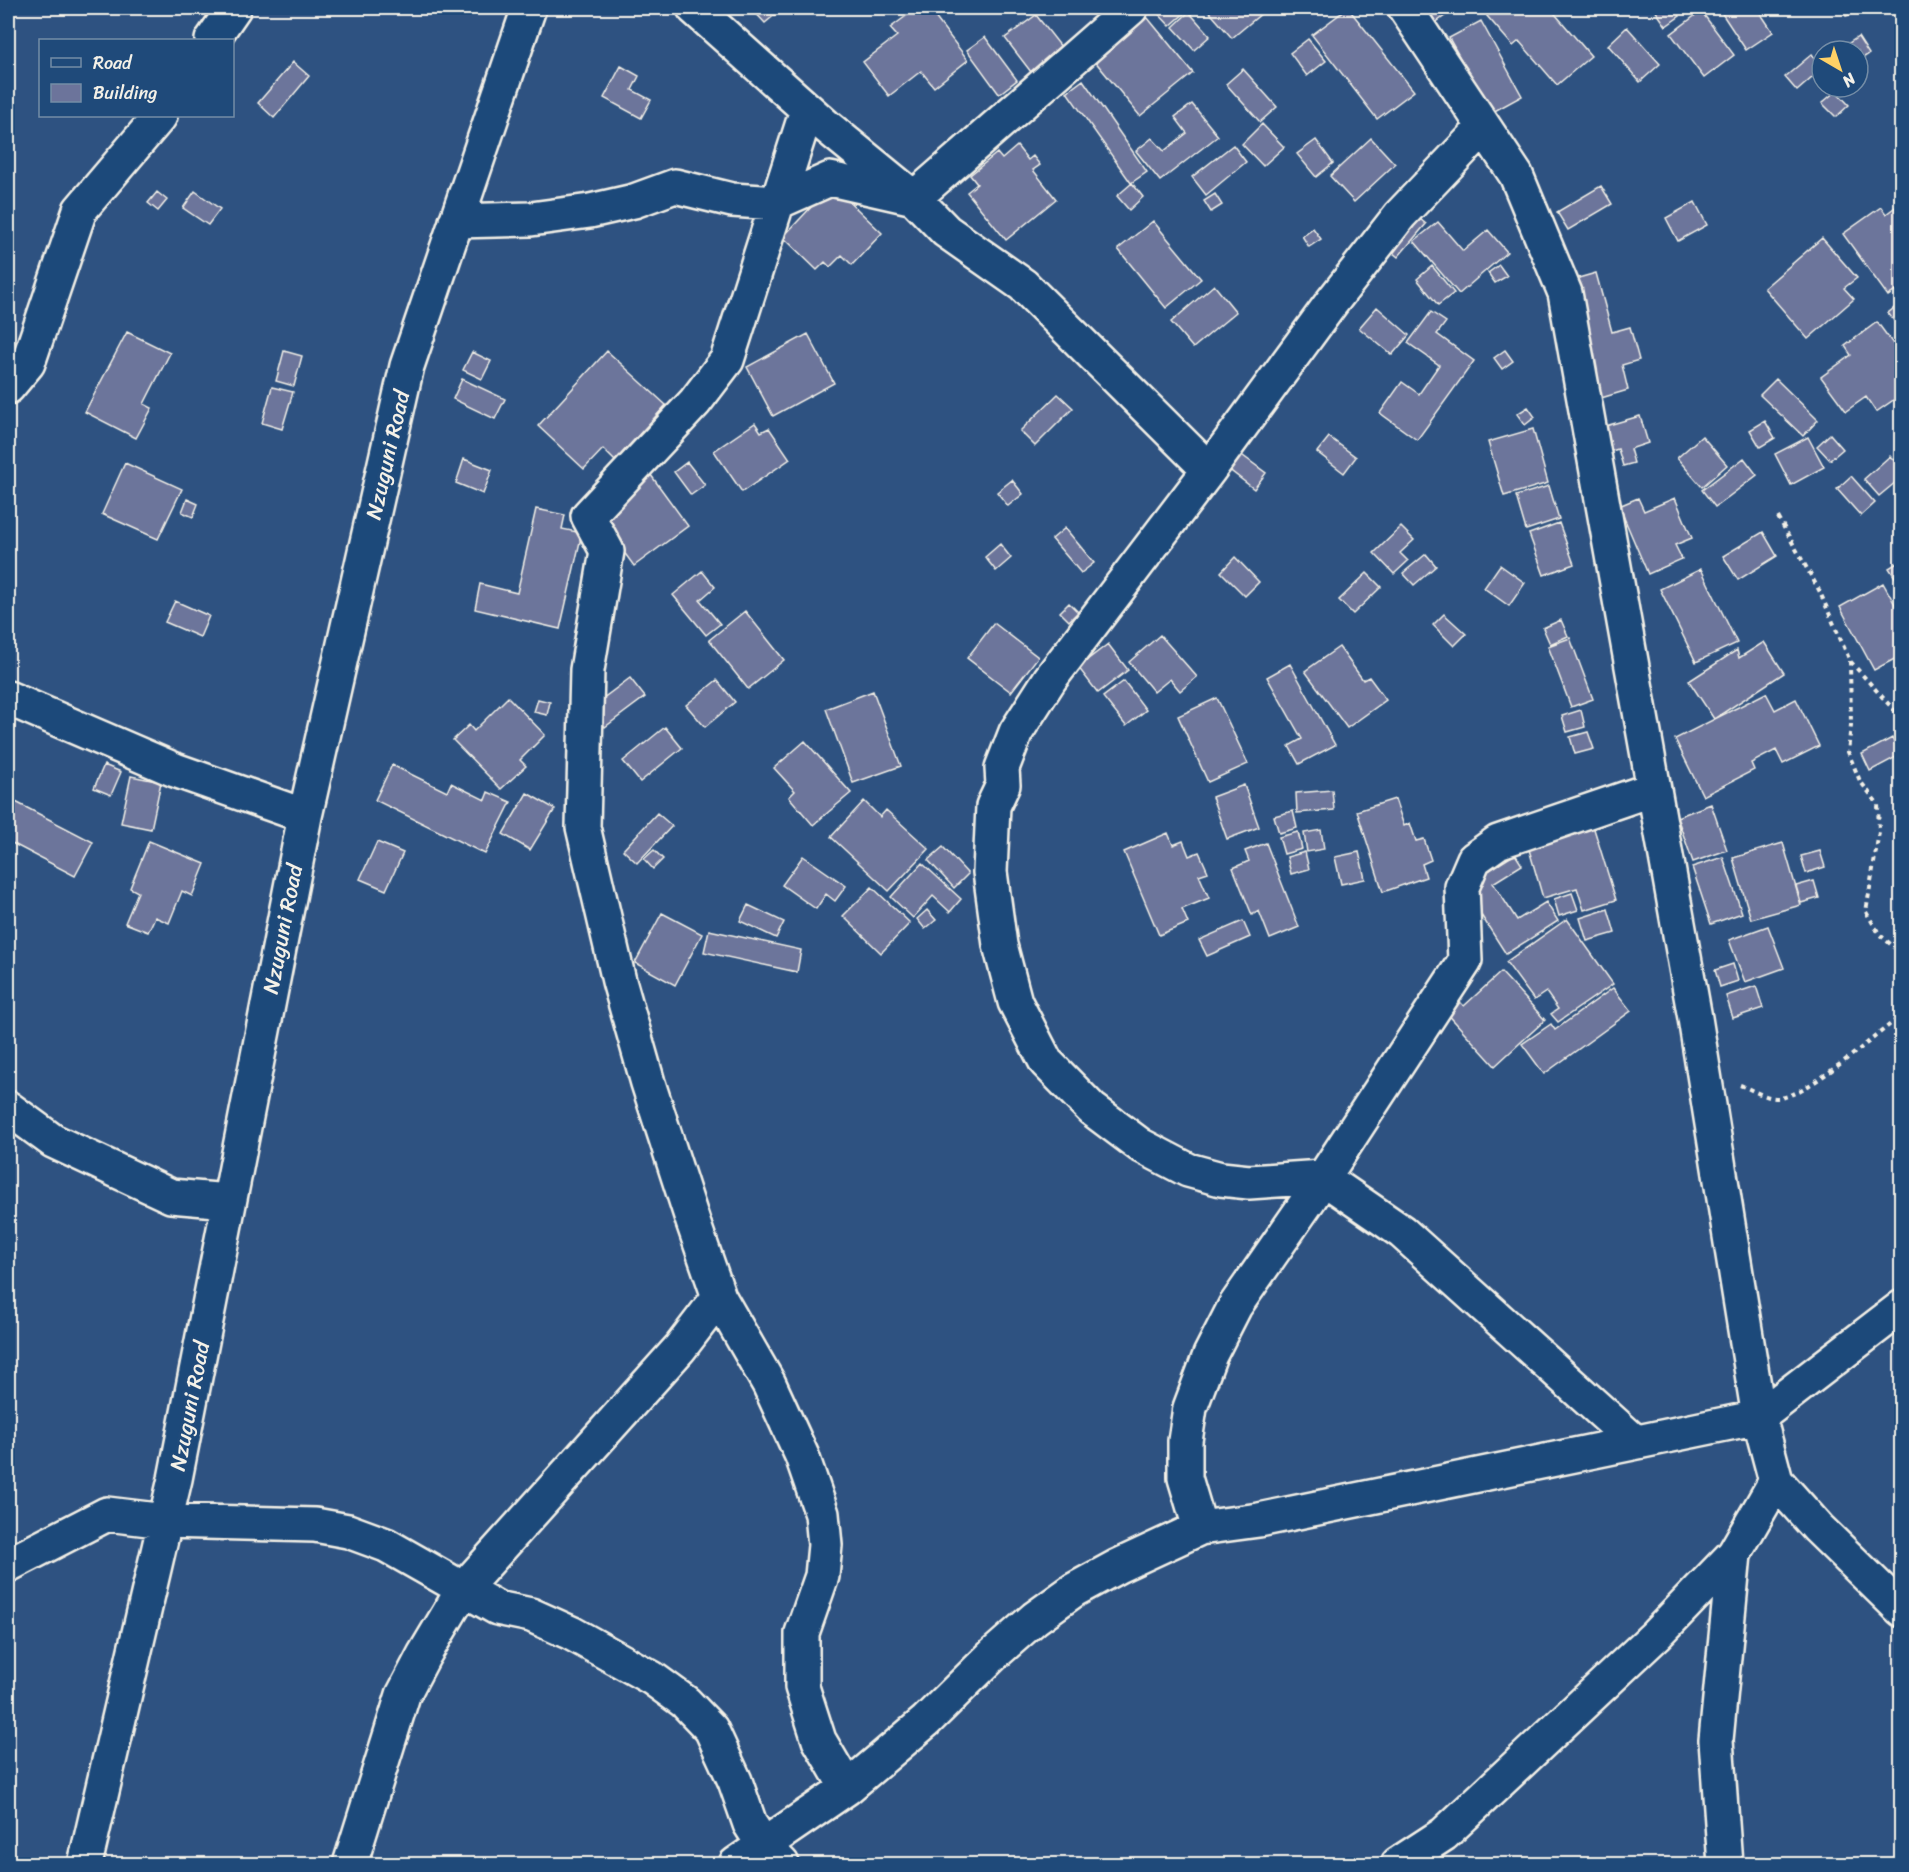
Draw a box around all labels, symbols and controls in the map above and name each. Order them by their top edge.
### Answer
legend [39,39,234,117]
north arrow [1810,39,1870,99]
text: Road [93,47,133,79]
text: N [1835,65,1863,96]
text: Building [93,77,157,109]
street label: Nzuguni Road [354,385,422,523]
street label: Nzuguni Road [251,860,314,997]
street label: Nzuguni Road [158,1337,221,1474]

